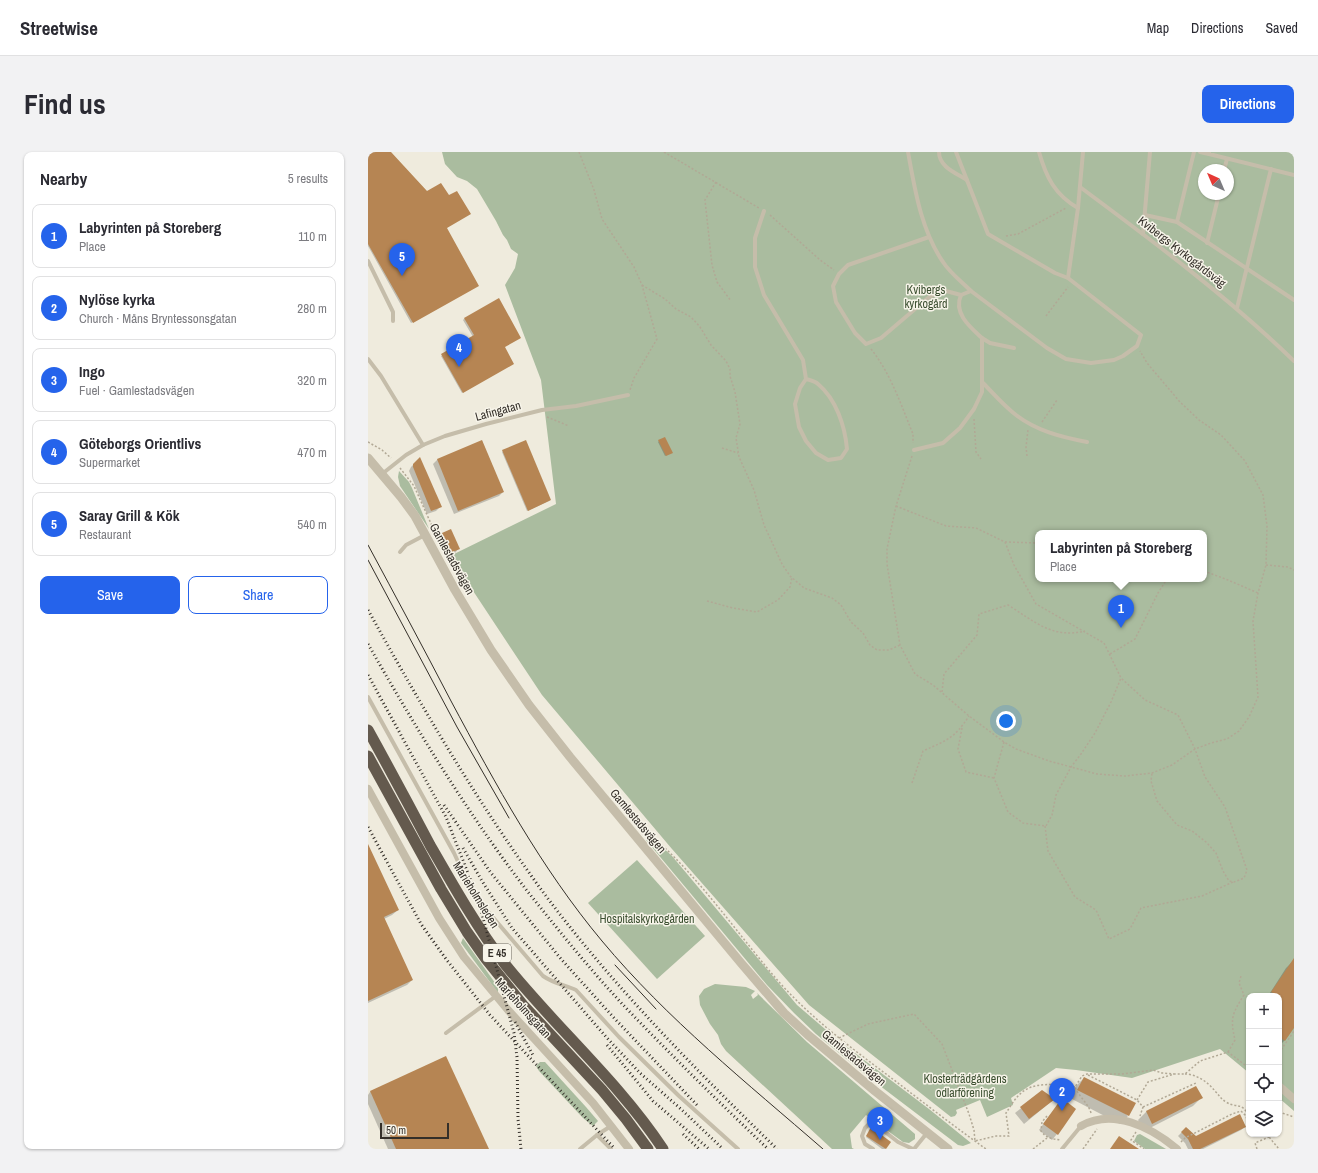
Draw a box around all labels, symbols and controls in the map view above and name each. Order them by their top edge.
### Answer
text: Streetwise [20,15,98,41]
text: Map [1147,19,1169,37]
text: Directions [1191,19,1243,37]
text: Saved [1265,19,1298,37]
text: Find us [24,85,106,123]
button: Directions [1202,85,1294,123]
north arrow [1198,164,1234,200]
text: Nearby [40,167,87,190]
text: 5 results [288,170,328,187]
street label: Kvibergs Kyrkogårdsväg [1135,213,1230,292]
text: Labyrinten på Storeberg [79,217,221,238]
text: 1 [51,228,57,245]
text: 110 m [298,228,327,245]
text: Place [79,238,106,255]
pin: 5 [389,243,415,276]
park label: Kvibergs kyrkogård [904,282,948,312]
text: Nylöse kyrka [79,289,155,310]
text: 2 [51,300,57,317]
text: 280 m [297,300,327,317]
text: Church · Måns Bryntessonsgatan [79,310,237,327]
pin: 4 [446,334,472,367]
text: Ingo [79,361,105,382]
text: 3 [51,372,57,389]
text: 320 m [297,372,327,389]
text: Fuel · Gamlestadsvägen [79,382,195,399]
street label: Lafingatan [473,397,523,425]
text: Göteborgs Orientlivs [79,433,201,454]
text: 4 [51,444,57,461]
text: 470 m [297,444,327,461]
text: Supermarket [79,454,140,471]
text: Saray Grill & Kök [79,505,180,526]
text: 5 [51,516,57,533]
text: 540 m [297,516,327,533]
street label: Gamlestadsvägen [426,520,478,598]
text: Restaurant [79,526,131,543]
popup [1035,530,1207,582]
text: Labyrinten på Storeberg [1050,537,1192,558]
text: Place [1050,558,1077,575]
button: Save [40,576,180,614]
button: Share [188,576,328,614]
pin: 1 [1108,595,1134,628]
your location [996,711,1016,731]
street label: Gamlestadsvägen [606,785,670,857]
street label: Marieholmsleden [449,859,503,931]
park label: Hospitalskyrkogården [599,911,695,927]
road number: E 45 [483,944,511,962]
street label: Marieholmsgatan [492,974,554,1042]
map controls [1246,993,1282,1137]
button: + [1246,993,1282,1029]
street label: Gamlestadsvägen [818,1026,890,1090]
button: − [1246,1029,1282,1065]
button: locate [1246,1065,1282,1101]
park label: Klosterträdgårdens odlarförening [923,1071,1007,1101]
pin: 2 [1049,1078,1075,1111]
button: layers [1246,1101,1282,1137]
pin: 3 [867,1107,893,1140]
scale bar [380,1121,449,1140]
text: 50 m [386,1123,406,1137]

